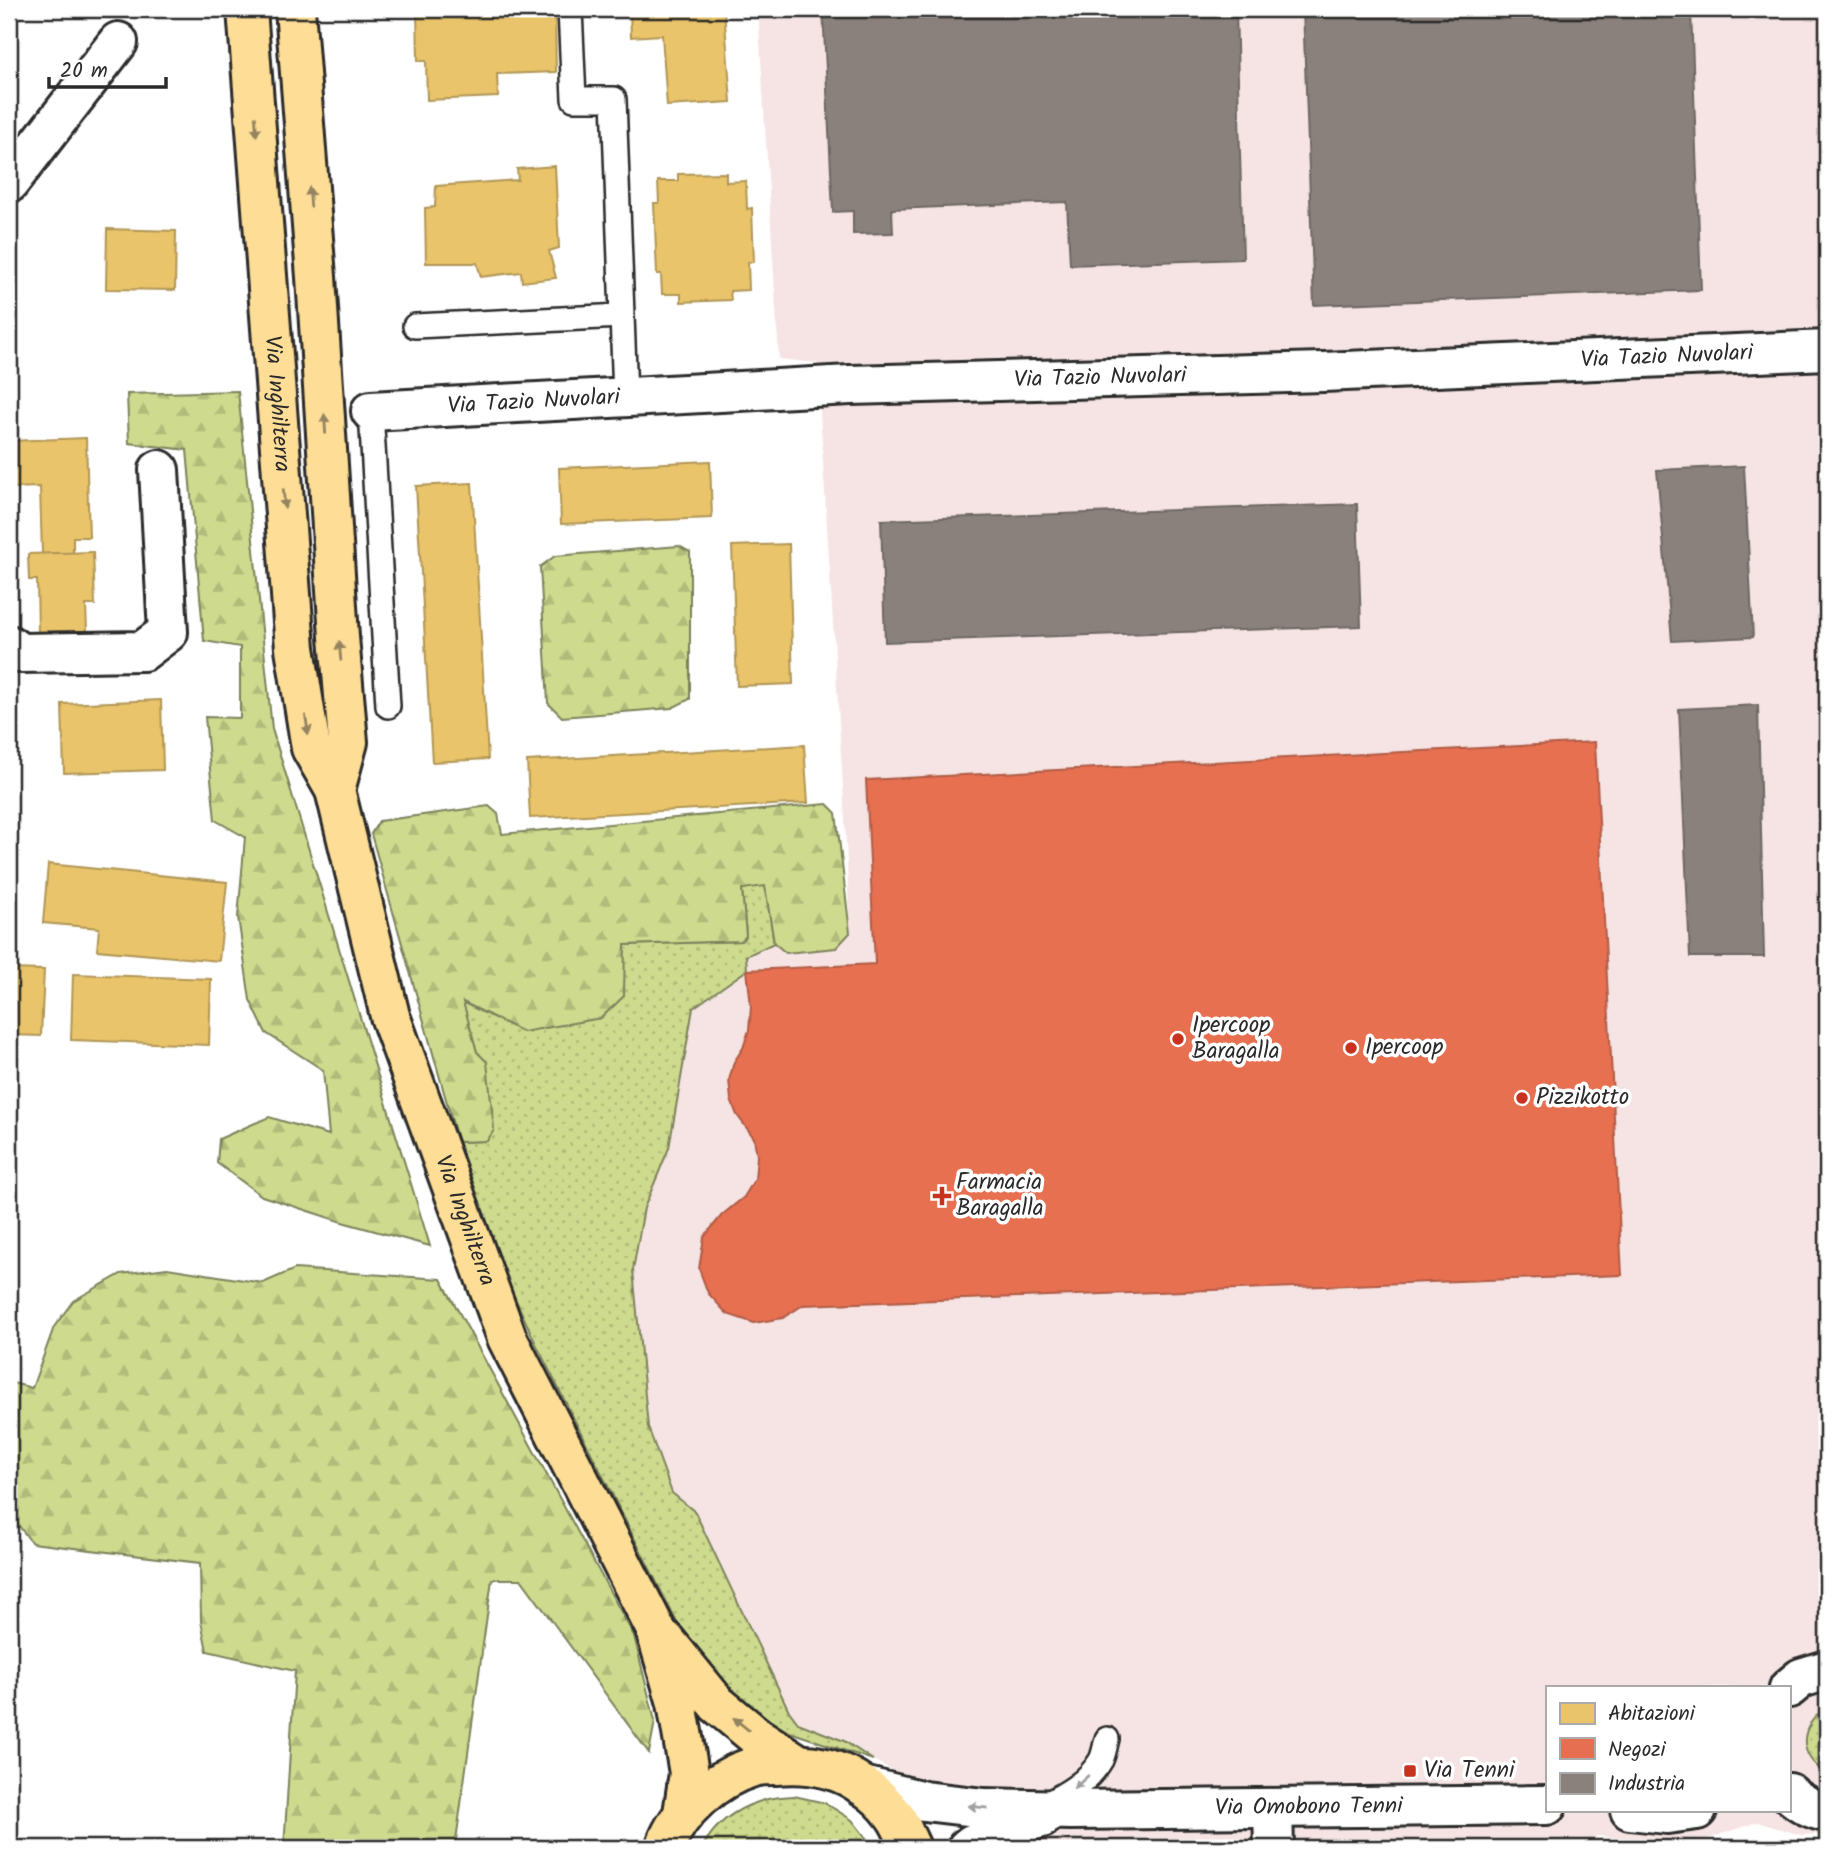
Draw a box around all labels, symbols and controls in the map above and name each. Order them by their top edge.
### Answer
scale bar [49,46,166,90]
text: 20 m [60,55,108,88]
one-way arrow [251,115,262,137]
one-way arrow [304,186,315,208]
street label: Via Inghilterra [254,334,300,473]
street label: Via Tazio Nuvolari [1580,335,1755,379]
street label: Via Tazio Nuvolari [1013,358,1188,398]
street label: Via Tazio Nuvolari [447,379,622,425]
one-way arrow [320,413,331,435]
one-way arrow [279,488,290,510]
one-way arrow [334,640,345,662]
one-way arrow [302,714,313,736]
place label: Ipercoop Baragalla [1192,1008,1280,1070]
place label: Ipercoop [1365,1030,1443,1066]
marker: Ipercoop Baragalla [1170,1031,1186,1047]
marker: Ipercoop [1343,1040,1359,1056]
place label: Pizzikotto [1536,1080,1629,1116]
marker: Pizzikotto [1514,1090,1530,1106]
street label: Via Inghilterra [424,1150,505,1291]
place label: Farmacia Baragalla [956,1165,1044,1227]
marker: Farmacia Baragalla [934,1188,950,1204]
legend [1546,1686,1790,1812]
text: Abitazioni [1608,1698,1696,1731]
one-way arrow [733,1716,751,1731]
text: Negozi [1608,1734,1666,1767]
place label: Via Tenni [1424,1753,1516,1789]
marker: Via Tenni [1402,1763,1418,1779]
text: Industria [1608,1768,1685,1801]
one-way arrow [1072,1774,1090,1790]
street label: Via Omobono Tenni [1215,1789,1404,1826]
one-way arrow [967,1801,989,1812]

